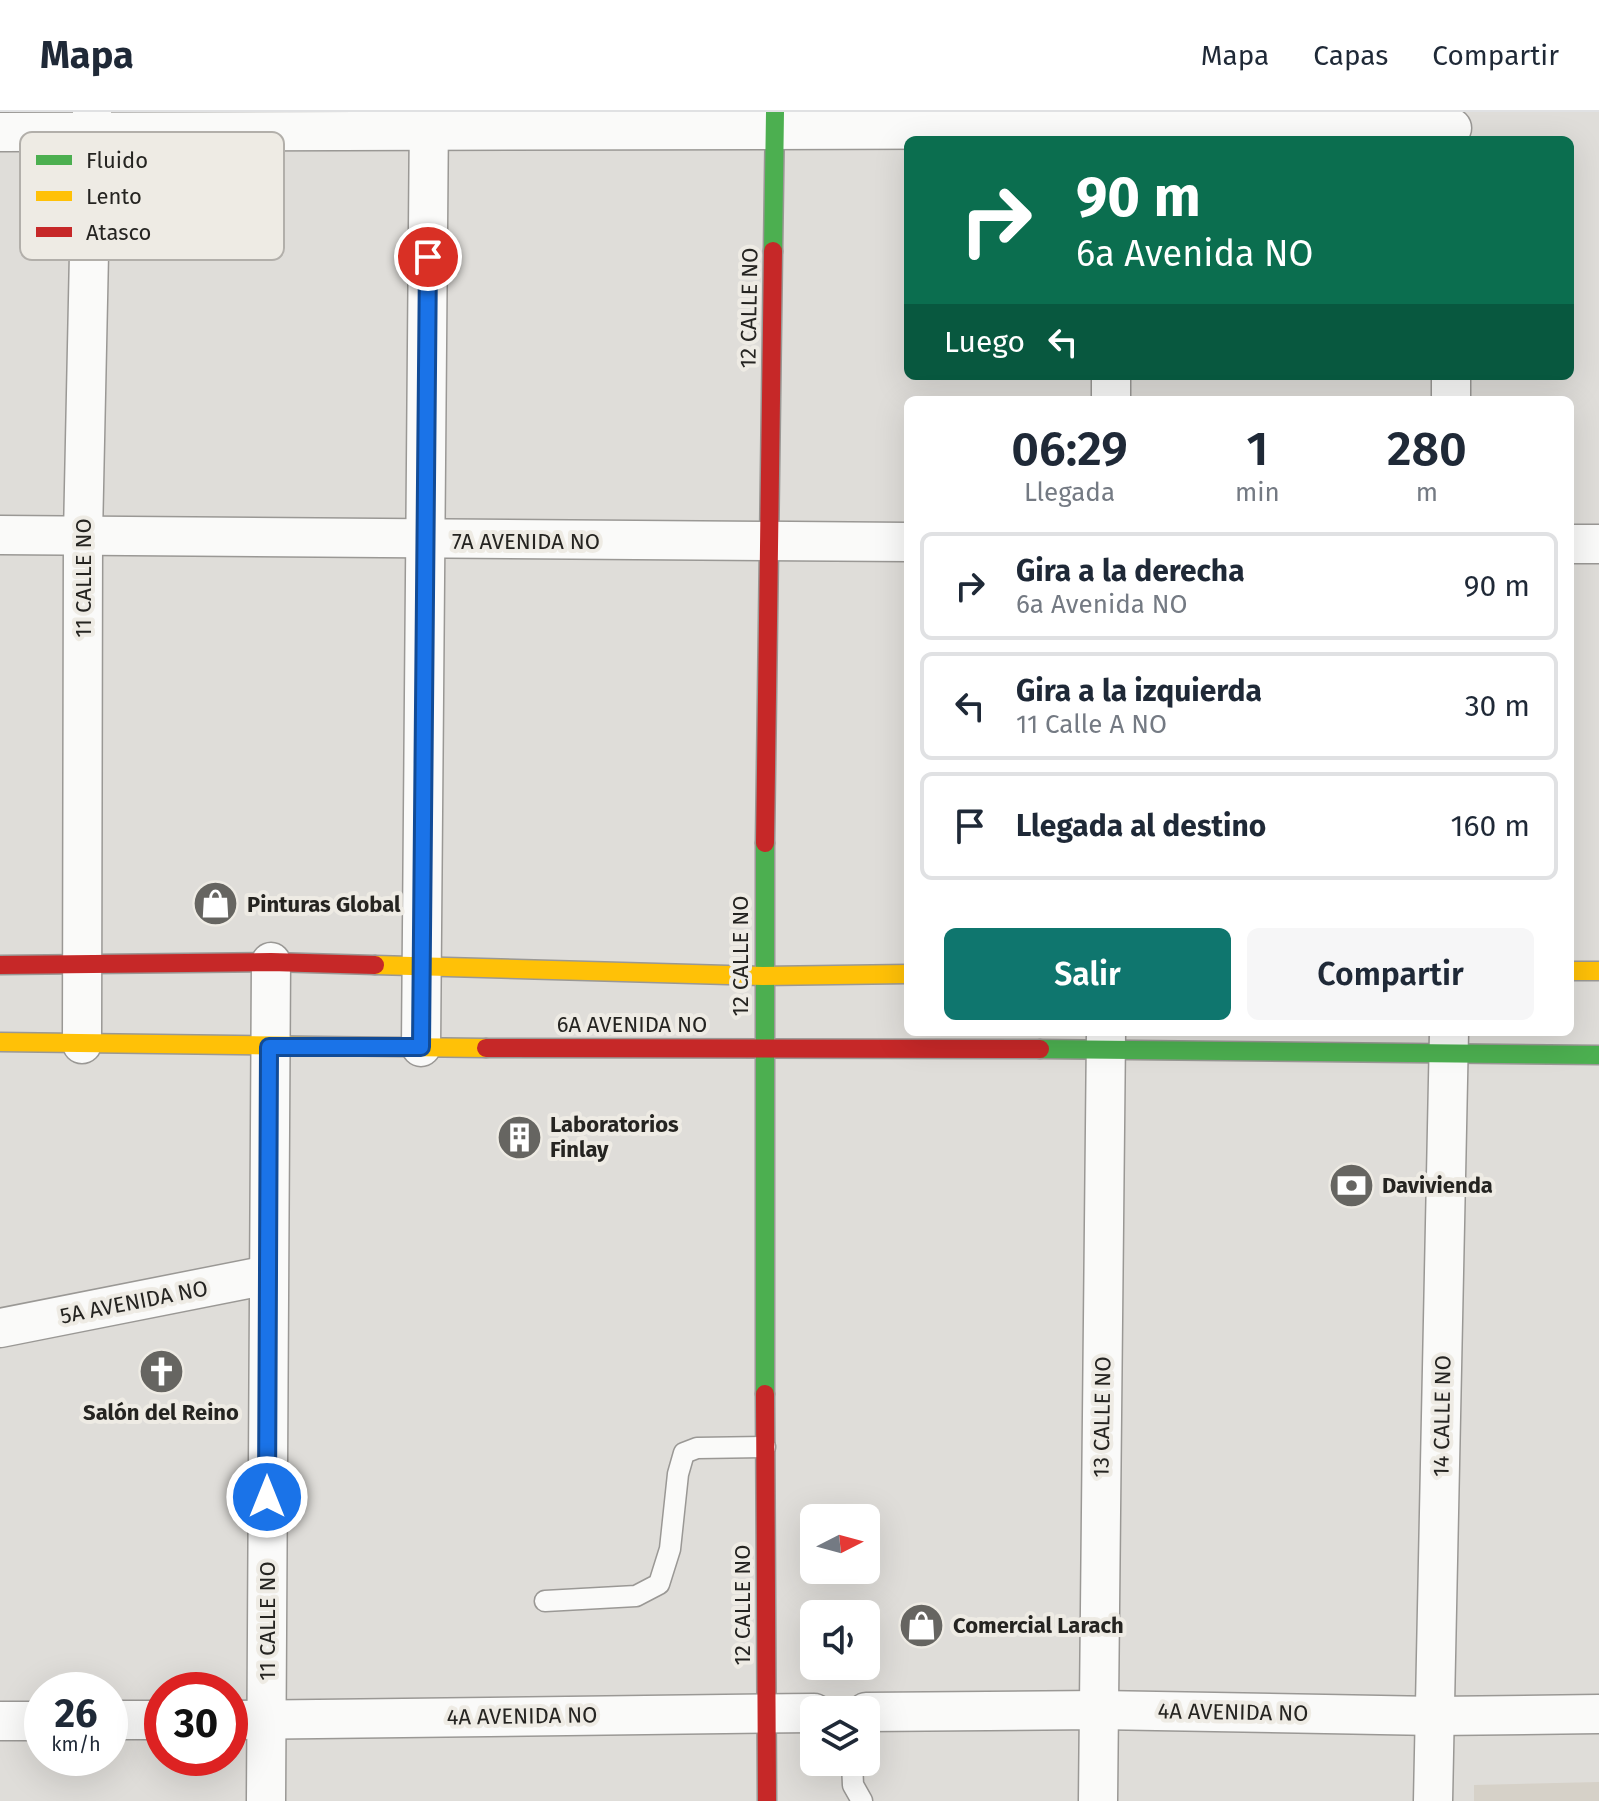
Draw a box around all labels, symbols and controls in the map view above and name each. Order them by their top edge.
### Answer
text: Mapa [40,32,134,78]
text: Mapa [1201,39,1269,72]
text: Capas [1313,39,1388,72]
text: Compartir [1432,39,1559,72]
legend [20,132,284,260]
text: Fluido [86,147,148,174]
text: 90 m [1076,164,1201,231]
icon: right [944,168,1048,272]
text: Lento [86,183,142,210]
text: Atasco [86,219,151,246]
pin [394,223,462,291]
text: 6a Avenida NO [1076,232,1314,276]
icon: arrive [406,235,450,279]
street label: 12 CALLE NO [734,247,764,369]
icon: left [1041,320,1085,364]
text: Luego [944,324,1025,360]
text: 06:29 [1011,420,1128,478]
text: 1 [1246,420,1268,478]
text: 280 [1387,420,1467,478]
text: Llegada [1024,477,1115,508]
text: min [1235,477,1280,508]
text: m [1416,477,1438,508]
street label: 11 CALLE NO [70,518,97,638]
street label: 7A AVENIDA NO [452,528,600,555]
text: Gira a la derecha [1016,553,1245,589]
icon: right [948,564,992,608]
text: 90 m [1464,568,1530,604]
text: 6a Avenida NO [1016,589,1188,620]
text: Gira a la izquierda [1016,673,1262,709]
icon: left [948,684,992,728]
text: 30 m [1465,688,1530,724]
text: 11 Calle A NO [1016,709,1167,740]
icon: arrive [948,804,992,848]
text: Llegada al destino [1016,808,1266,844]
text: 160 m [1451,808,1530,844]
shop icon: Pinturas Global [192,880,240,928]
place label: Pinturas Global [247,891,401,918]
street label: 12 CALLE NO [727,896,754,1016]
button: Salir [944,928,1231,1020]
button: Compartir [1247,928,1534,1020]
street label: 6A AVENIDA NO [557,1011,707,1038]
place label: Laboratorios Finlay [550,1111,679,1163]
building icon: Laboratorios Finlay [495,1113,543,1161]
bank icon: Davivienda [1327,1161,1375,1209]
place label: Davivienda [1382,1172,1493,1199]
street label: 5A AVENIDA NO [58,1274,210,1330]
church icon: Salón del Reino [137,1347,185,1395]
street label: 14 CALLE NO [1427,1355,1457,1477]
street label: 13 CALLE NO [1087,1356,1117,1478]
place label: Salón del Reino [83,1399,239,1426]
position arrow [225,1455,309,1539]
north arrow [800,1504,880,1584]
map controls [800,1504,880,1776]
street label: 12 CALLE NO [729,1545,756,1665]
street label: 11 CALLE NO [254,1561,281,1681]
button: sound [800,1600,880,1680]
shop icon: Comercial Larach [898,1601,946,1649]
place label: Comercial Larach [953,1612,1124,1639]
speed limit sign: 30 [144,1672,248,1776]
text: 26 [54,1690,98,1738]
button: layers [800,1696,880,1776]
street label: 4A AVENIDA NO [1157,1697,1309,1727]
street label: 4A AVENIDA NO [446,1701,598,1731]
text: km/h [51,1732,101,1756]

